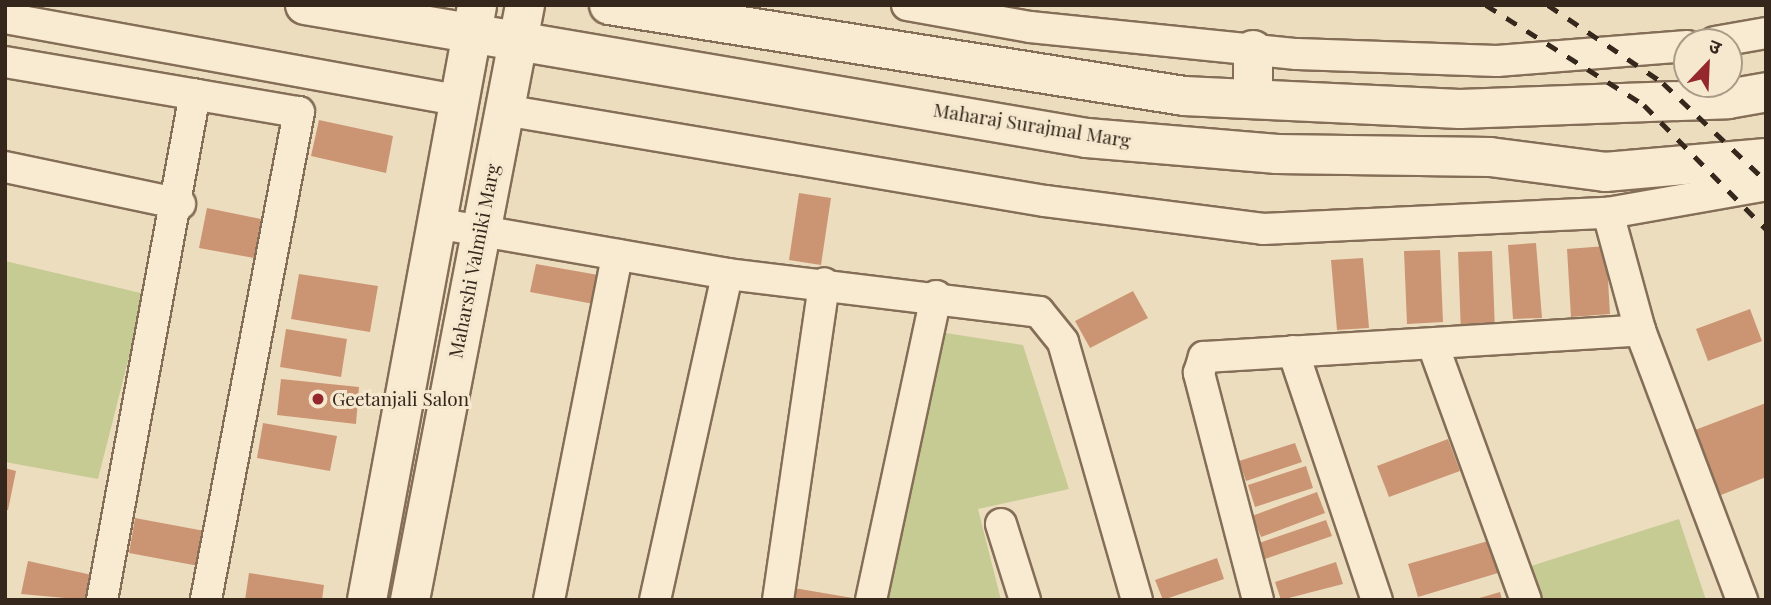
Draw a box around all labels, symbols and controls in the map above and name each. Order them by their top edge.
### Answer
north arrow [1673,28,1743,98]
text: उ [1705,31,1726,60]
street label: Maharaj Surajmal Marg [932,98,1132,152]
street label: Maharshi Valmiki Marg [444,162,504,360]
place label: Geetanjali Salon [332,388,469,410]
marker: Geetanjali Salon [310,391,326,407]

